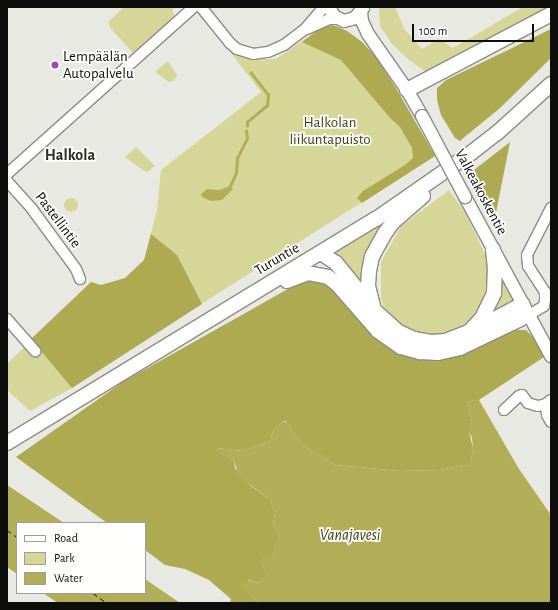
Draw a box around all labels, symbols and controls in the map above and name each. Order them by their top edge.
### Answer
scale bar [414,16,536,42]
text: 100 m [419,25,447,37]
place label: Lempäälän Autopalvelu [63,47,134,82]
marker: Lempäälän Autopalvelu [50,60,60,70]
park label: Halkolan liikuntapuisto [289,113,371,148]
district label: Halkola [45,145,95,165]
street label: Valkeakoskentie [451,146,511,238]
street label: Pastellintie [31,188,85,252]
street label: Turuntie [251,239,303,279]
legend [16,522,146,594]
water label: Vanajavesi [320,525,380,545]
text: Road [54,532,78,544]
text: Park [54,552,75,564]
text: Water [54,572,83,584]

